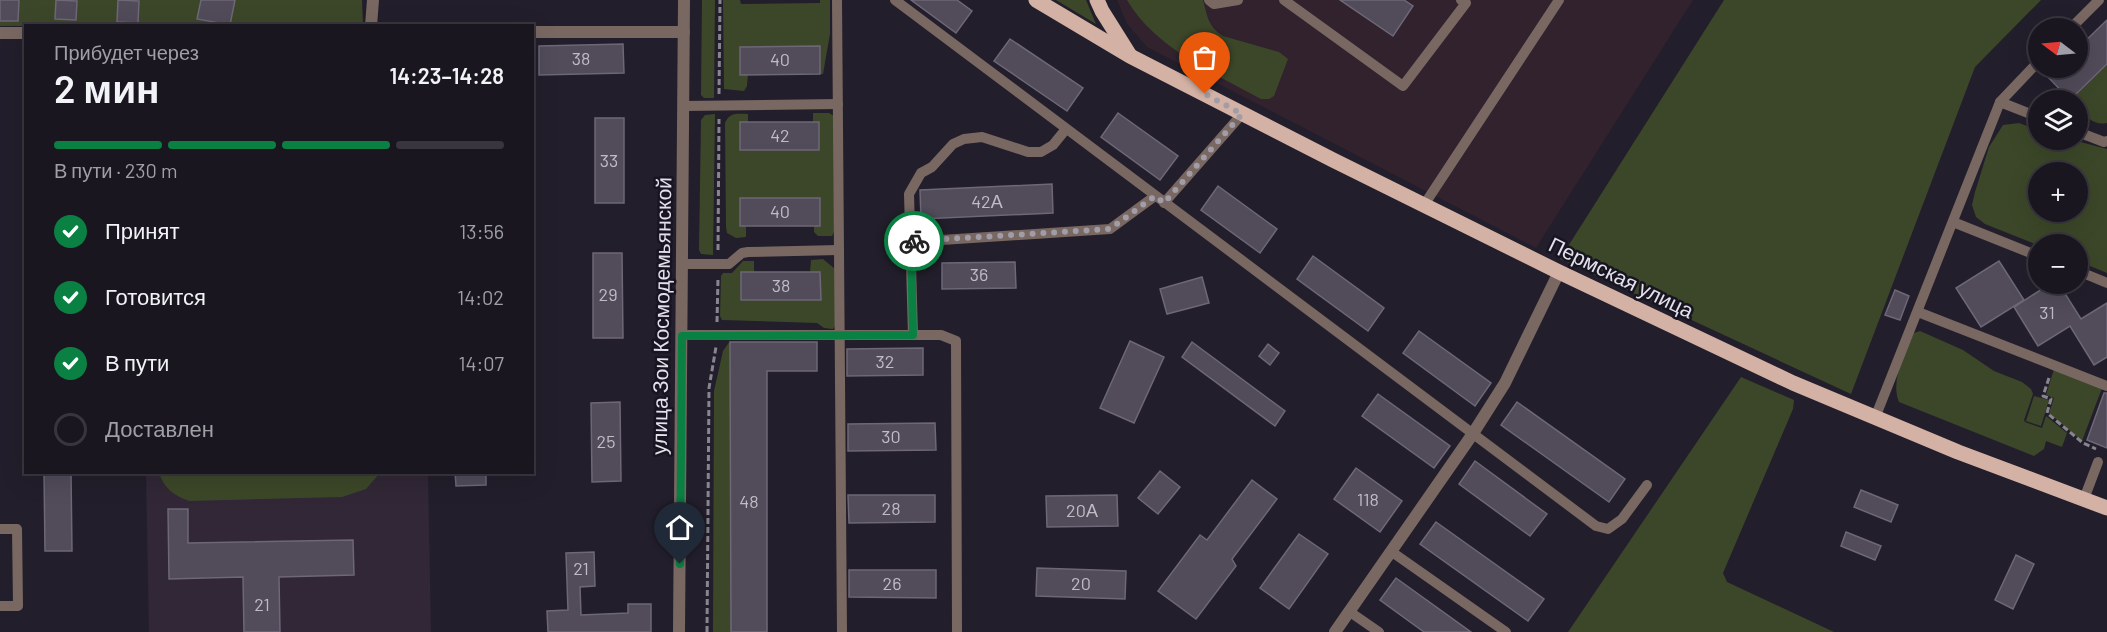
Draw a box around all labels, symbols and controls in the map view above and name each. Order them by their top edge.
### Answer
north arrow [2028,18,2088,78]
map controls [2028,18,2088,294]
pin [1179,32,1230,94]
text: Прибудет через [54,40,199,64]
icon: bag [1188,41,1221,74]
house number: 38 [572,47,590,69]
house number: 40 [770,48,790,70]
text: 14:23–14:28 [389,62,504,88]
text: 2 мин [54,64,160,111]
button: layers [2028,90,2088,150]
house number: 42 [770,124,790,146]
house number: 33 [600,149,618,171]
text: В пути · 230 m [54,158,177,182]
button: + [2028,162,2088,222]
street label: улица Зои Космодемьянской [646,177,675,455]
house number: 42А [971,190,1003,212]
house number: 40 [770,200,790,222]
courier [884,211,944,271]
icon: check [54,215,87,248]
text: Принят [105,217,179,243]
text: 13:56 [459,219,504,243]
icon: bike [898,225,931,258]
street label: Пермская улица [1545,231,1698,323]
button: − [2028,234,2088,294]
house number: 36 [970,263,988,285]
house number: 38 [772,274,790,296]
icon: check [54,281,87,314]
text: Готовится [105,283,206,309]
house number: 29 [598,283,618,305]
text: 14:02 [457,285,504,309]
house number: 31 [2039,301,2055,323]
icon: check [54,347,87,380]
text: В пути [105,349,169,375]
house number: 32 [876,350,894,372]
text: 14:07 [458,351,504,375]
text: Доставлен [105,415,214,441]
house number: 30 [881,425,901,447]
house number: 25 [597,430,615,452]
house number: 118 [1357,488,1379,510]
house number: 48 [739,490,759,512]
house number: 28 [881,497,901,519]
house number: 20А [1066,499,1098,521]
pin [654,502,705,564]
icon: home [663,511,696,544]
house number: 21 [573,557,589,579]
house number: 26 [883,572,901,594]
house number: 20 [1071,572,1091,594]
house number: 21 [254,593,270,615]

